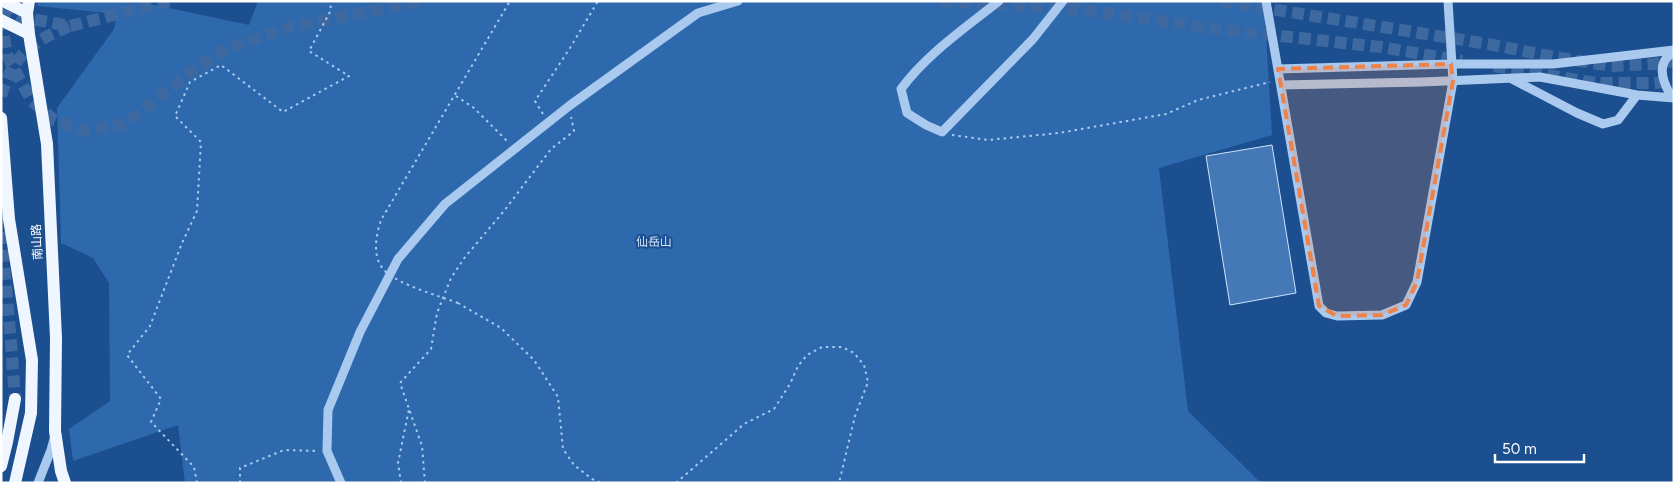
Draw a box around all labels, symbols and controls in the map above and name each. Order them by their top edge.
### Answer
street label: 南山路 [29,224,45,260]
park label: 仙岳山 [636,235,672,249]
scale bar [1495,432,1584,464]
text: 50 m [1502,440,1537,458]

